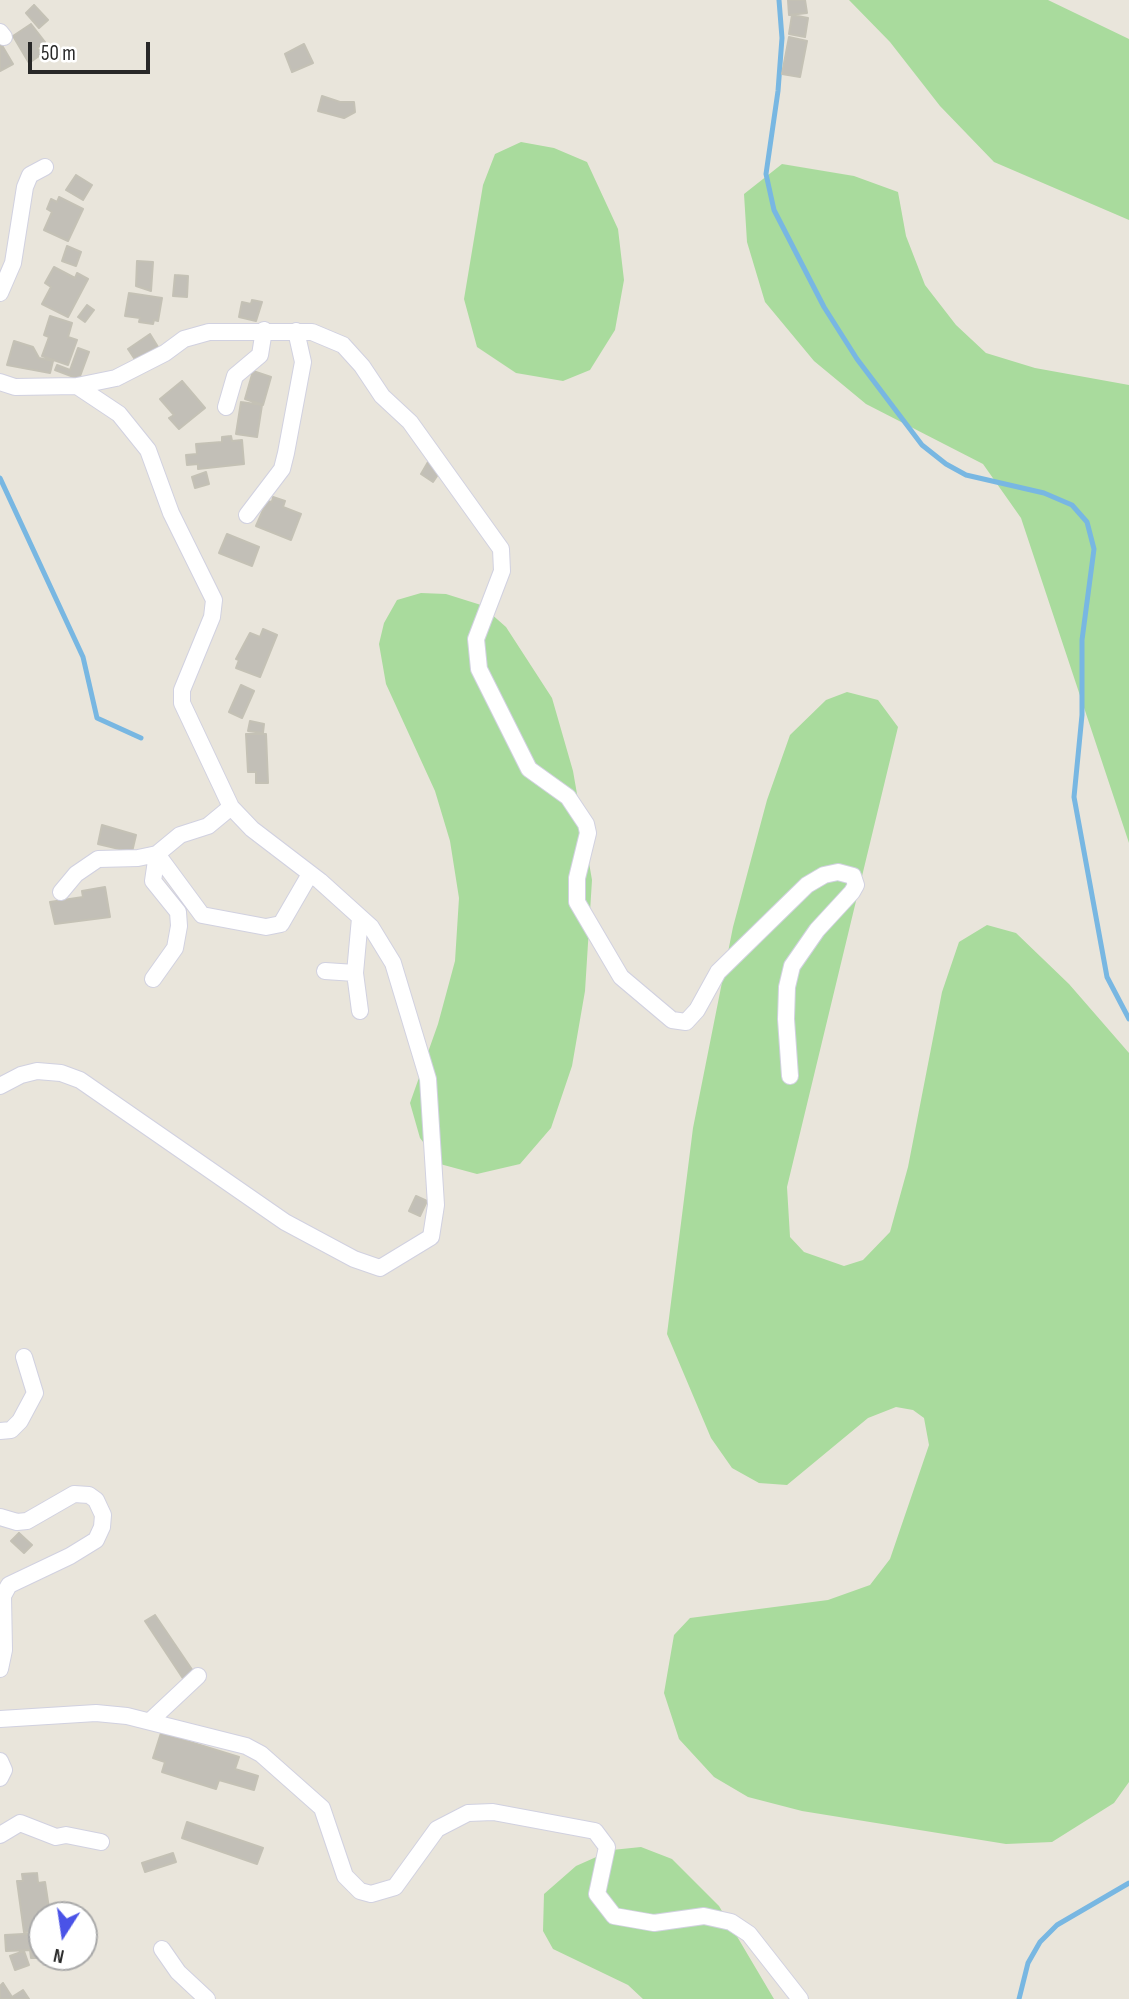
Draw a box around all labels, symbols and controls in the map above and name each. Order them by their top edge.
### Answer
scale bar [32,28,154,72]
text: 50 m [41,41,76,66]
north arrow [28,1901,98,1971]
text: N [52,1943,66,1967]

